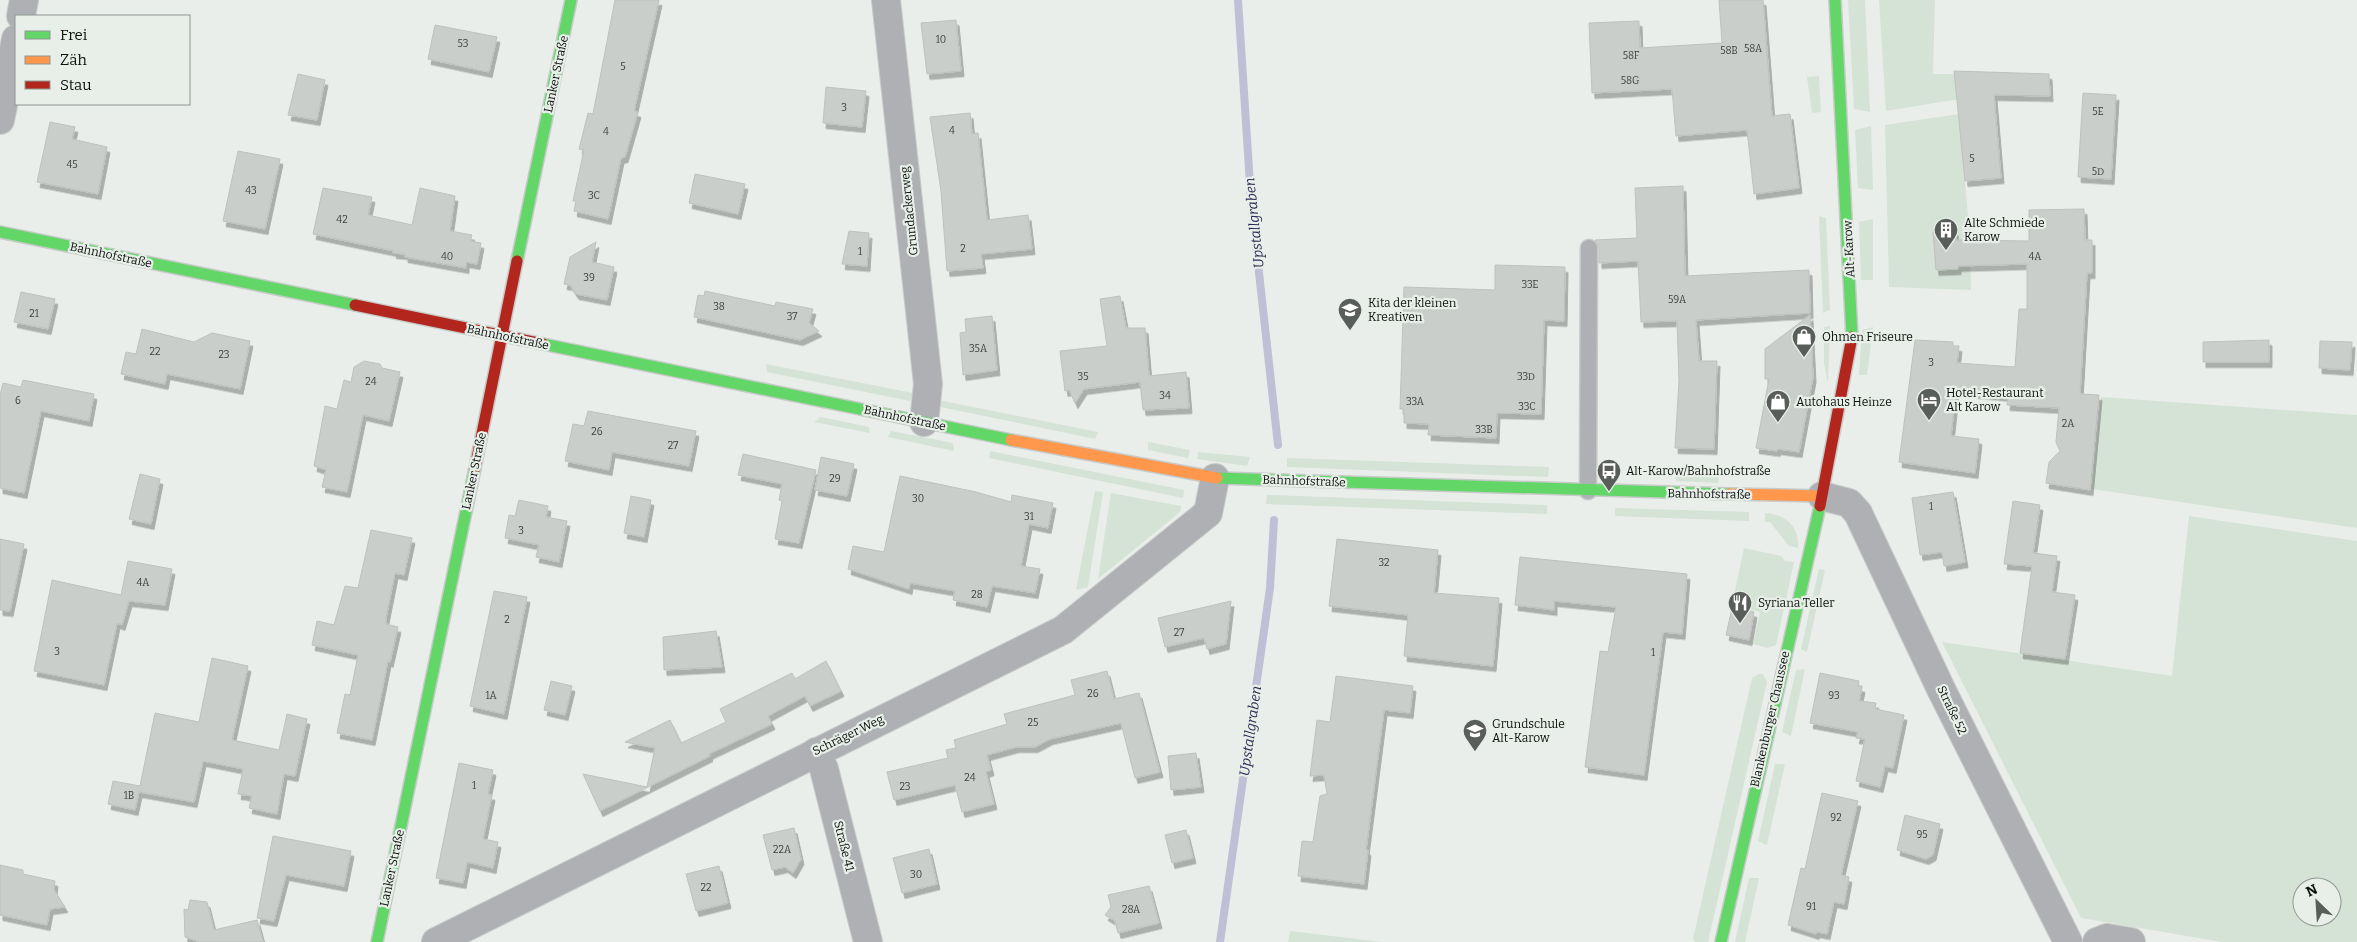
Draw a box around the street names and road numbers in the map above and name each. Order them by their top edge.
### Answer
street label: Lanker Straße [541,34,571,114]
street label: Grundackerweg [897,165,921,256]
street label: Alt-Karow [1840,220,1857,278]
street label: Bahnhofstraße [69,239,153,271]
street label: Bahnhofstraße [466,321,550,353]
street label: Bahnhofstraße [863,402,947,434]
street label: Lanker Straße [459,431,489,511]
street label: Bahnhofstraße [1262,473,1346,489]
street label: Bahnhofstraße [1667,486,1751,502]
street label: Blankenburger Chaussee [1748,650,1792,788]
street label: Straße 52 [1934,683,1970,737]
street label: Schräger Weg [810,712,886,758]
street label: Straße 41 [831,819,857,873]
street label: Lanker Straße [377,828,407,908]

